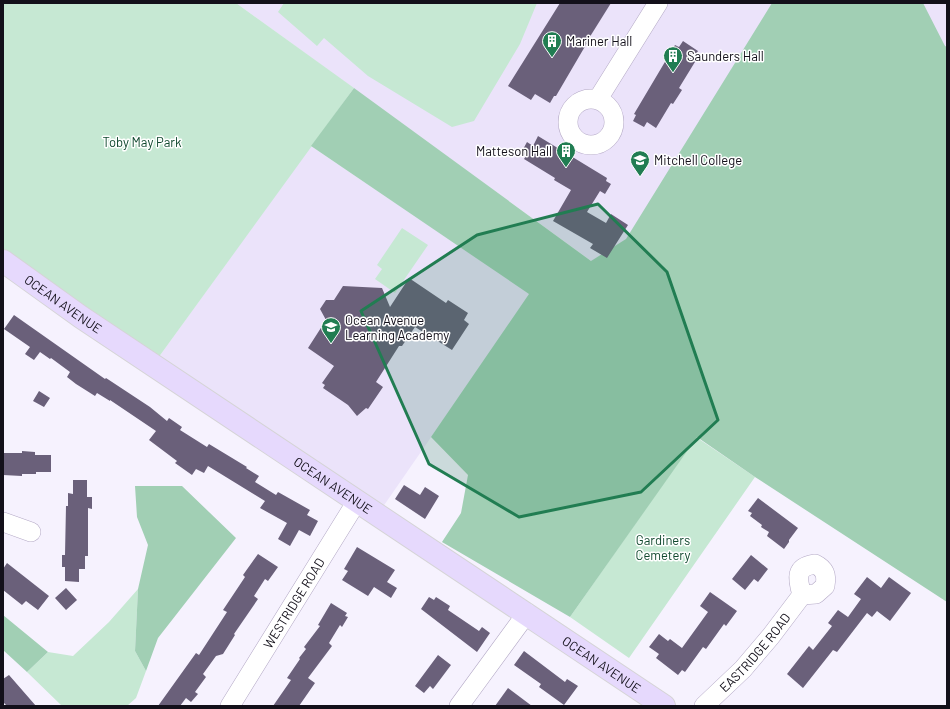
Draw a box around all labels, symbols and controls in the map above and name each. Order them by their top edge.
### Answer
building icon: Mariner Hall [541,30,563,58]
place label: Mariner Hall [566,33,632,49]
building icon: Saunders Hall [662,45,684,73]
place label: Saunders Hall [687,48,764,64]
park label: Toby May Park [102,134,182,150]
building icon: Matteson Hall [555,140,577,168]
place label: Matteson Hall [476,143,552,159]
school or university icon: Mitchell College [629,149,651,177]
place label: Mitchell College [654,152,742,168]
street label: OCEAN AVENUE [22,271,105,337]
place label: Ocean Avenue Learning Academy [345,312,449,343]
school or university icon: Ocean Avenue Learning Academy [320,316,342,344]
street label: OCEAN AVENUE [291,453,375,517]
park label: Gardiners Cemetery [636,532,690,563]
street label: WESTRIDGE ROAD [260,555,328,651]
street label: EASTRIDGE ROAD [716,610,794,695]
street label: OCEAN AVENUE [559,633,644,696]

